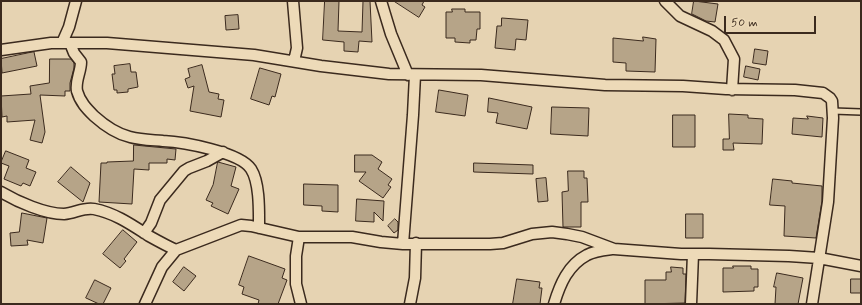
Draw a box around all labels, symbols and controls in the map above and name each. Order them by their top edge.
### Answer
scale bar [726,8,818,34]
text: 50 m [731,15,758,31]

